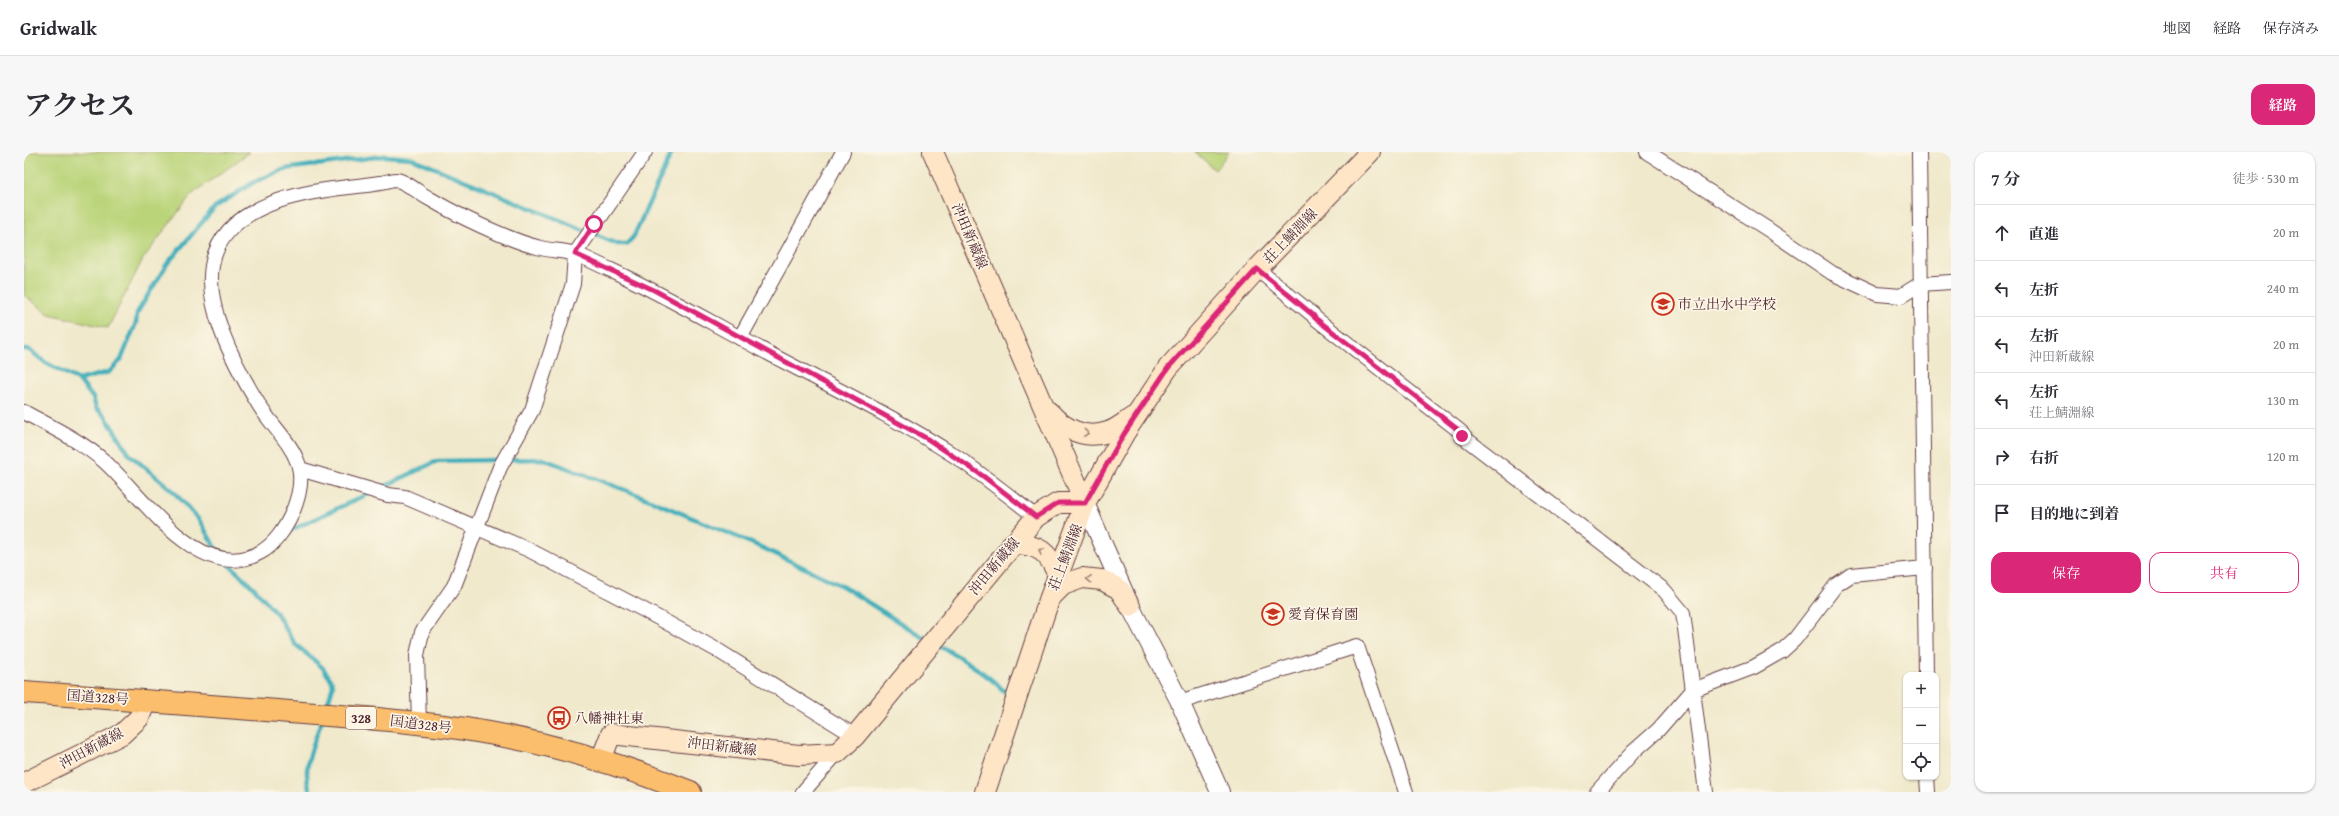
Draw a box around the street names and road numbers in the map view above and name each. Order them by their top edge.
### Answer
street label: 沖田新蔵線 [947,200,993,272]
street label: 荘上鯖淵線 [1258,204,1322,268]
street label: 荘上鯖淵線 [1043,521,1087,593]
street label: 沖田新蔵線 [964,533,1024,599]
street label: 国道328号 [66,685,130,709]
road number: 328 [346,707,376,729]
street label: 国道328号 [389,710,453,738]
street label: 沖田新蔵線 [55,723,127,773]
street label: 沖田新蔵線 [686,732,758,760]

